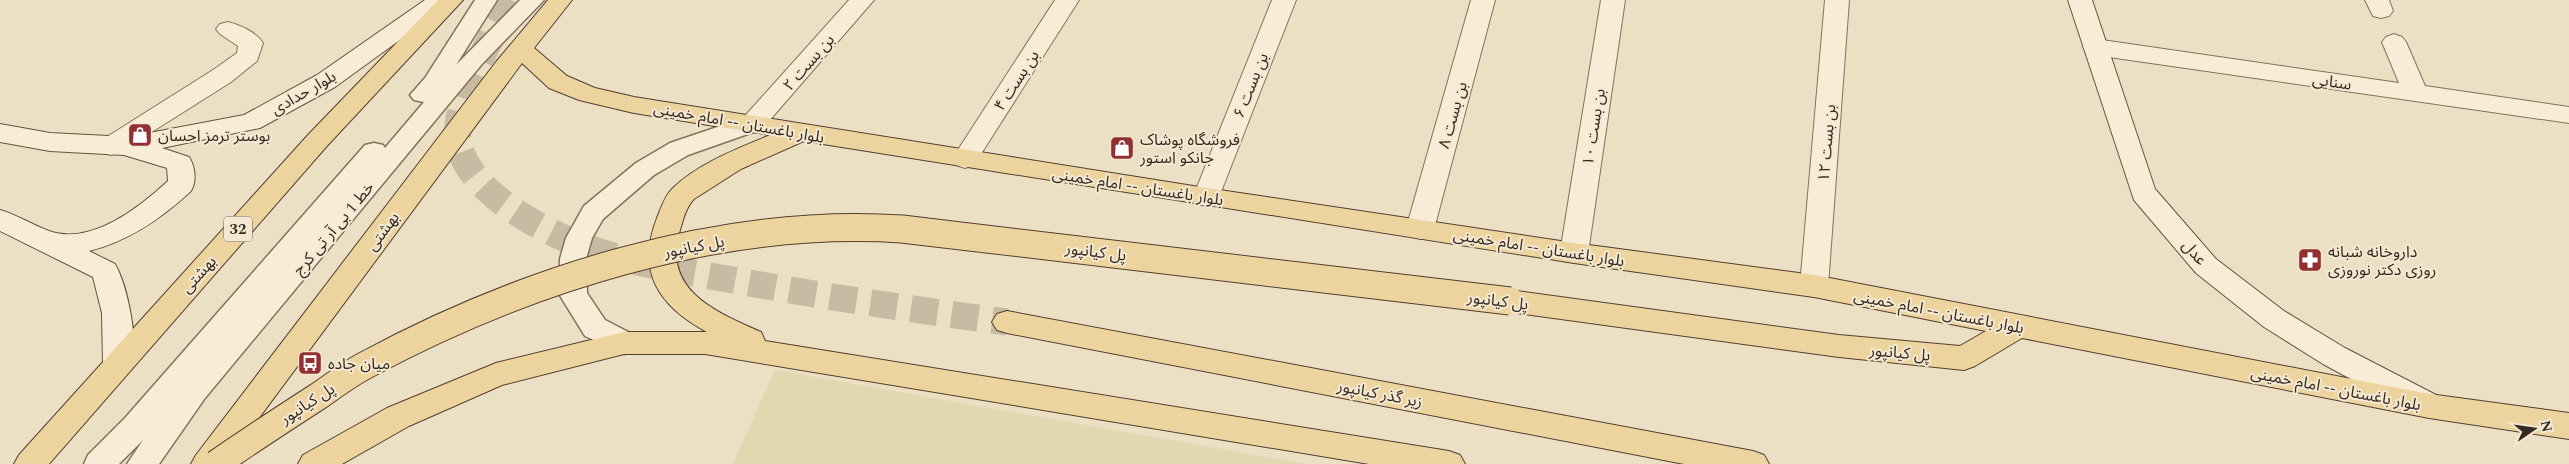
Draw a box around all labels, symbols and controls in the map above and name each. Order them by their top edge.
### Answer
street label: بن بست ۲ [777,29,840,96]
street label: بن بست ۴ [988,45,1046,116]
street label: بن بست ۶ [1227,49,1275,122]
street label: بلوار حدادی [266,65,341,121]
street label: سنایی [2311,67,2353,97]
street label: بن بست ۸ [1432,79,1474,152]
street label: بن بست ۱۰ [1576,87,1612,167]
street label: بلوار باغستان -- امام خمینی [652,96,826,150]
street label: بن بست ۱۲ [1812,103,1842,183]
shop icon: بوستر ترمز احسان [127,122,153,148]
place label: بوستر ترمز احسان [158,124,270,148]
place label: فروشگاه پوشاک جانکو استور [1139,128,1240,170]
shop icon: فروشگاه پوشاک جانکو استور [1109,135,1135,161]
street label: بلوار باغستان -- امام خمینی [1051,162,1225,212]
street label: خط 1 بی آر تی کرج [287,176,380,281]
street label: بهشتى [360,207,406,256]
road number: 32 [224,216,252,242]
street label: بلوار باغستان -- امام خمینی [1452,223,1626,273]
street label: پل کیانپور [661,229,727,265]
street label: عدل [2176,234,2212,271]
street label: پل کیانپور [1063,236,1128,268]
place label: داروخانه شبانه روزی دکتر نوروزی [2328,240,2437,282]
pharmacy icon: داروخانه شبانه روزی دکتر نوروزی [2297,247,2323,273]
street label: بهشتی [175,250,222,299]
street label: بلوار باغستان -- امام خمینی [1852,284,2026,340]
street label: پل کیانپور [1465,285,1530,317]
street label: پل کیانپور [1867,338,1932,368]
bus stop icon: میان جاده [297,350,323,376]
place label: میان جاده [328,352,390,376]
street label: بلوار باغستان -- امام خمینی [2249,361,2423,417]
street label: زیر گذر کیانپور [1334,374,1425,414]
street label: پل کیانپور [274,377,340,431]
north arrow [2509,404,2559,454]
text: N [2535,418,2558,434]

